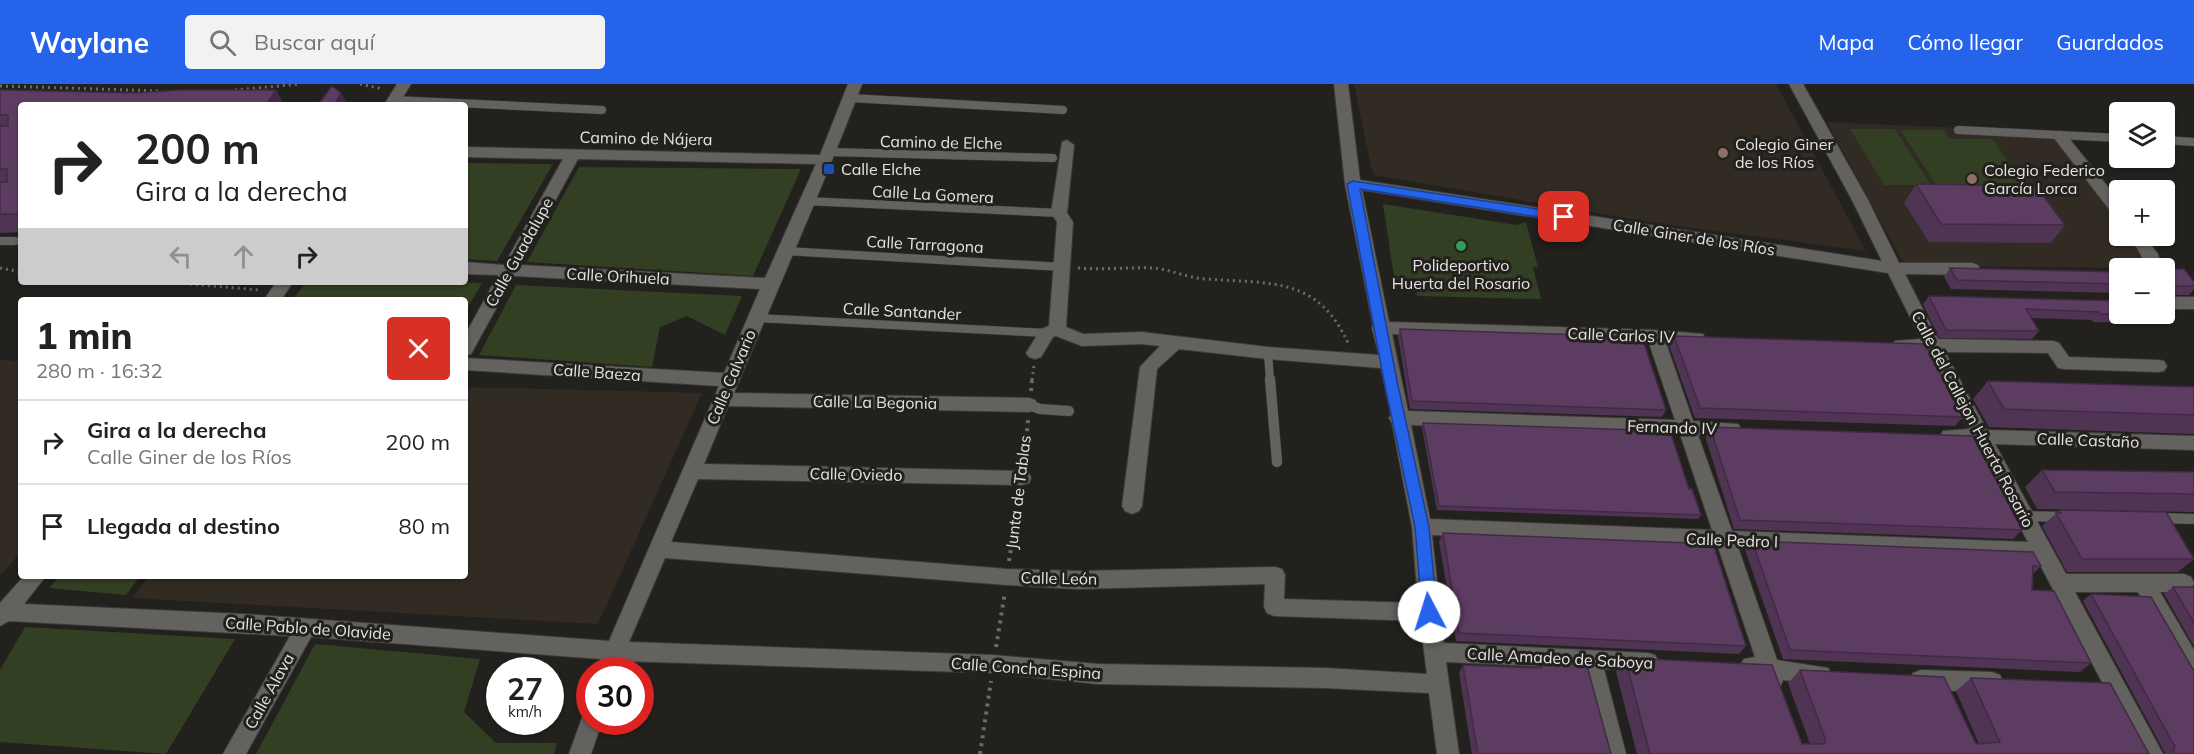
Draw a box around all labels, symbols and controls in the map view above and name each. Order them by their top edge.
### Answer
search box [185,15,605,69]
text: Waylane [30,25,149,60]
icon: search [206,26,239,59]
text: Buscar aquí [254,28,375,56]
text: Mapa [1819,29,1874,55]
text: Cómo llegar [1907,29,2023,55]
text: Guardados [2056,29,2164,55]
map controls [2109,102,2175,324]
button: layers [2109,102,2175,168]
text: 200 m [135,122,260,175]
icon: right [36,126,114,204]
street label: Camino de Nájera [579,127,713,149]
street label: Camino de Elche [880,131,1002,153]
place label: Colegio Giner de los Ríos [1735,134,1833,172]
marker: Colegio Giner de los Ríos [1716,146,1730,160]
place label: Calle Elche [841,159,921,179]
place label: Colegio Federico García Lorca [1984,160,2105,198]
marker: Calle Elche [822,162,836,176]
marker: Colegio Federico García Lorca [1965,172,1979,186]
text: Gira a la derecha [135,174,348,208]
button: + [2109,180,2175,246]
street label: Calle La Gomera [871,181,995,207]
pin [1538,191,1589,242]
street label: Calle Guadalupe [481,194,557,310]
icon: arrive [1547,200,1580,233]
street label: Calle Giner de los Ríos [1612,214,1777,260]
street label: Calle Tarragona [866,231,984,257]
marker: Polideportivo Huerta del Rosario [1454,239,1468,253]
icon: left [164,240,197,273]
icon: ahead [227,240,260,273]
icon: right [290,240,323,273]
place label: Polideportivo Huerta del Rosario [1392,255,1530,293]
button: − [2109,258,2175,324]
street label: Calle Orihuela [566,263,670,289]
street label: Calle Santander [842,298,962,324]
street label: Calle del Callejon Huerta Rosario [1907,307,2039,531]
text: 1 min [36,313,132,358]
button: close [387,317,450,380]
street label: Calle Carlos IV [1567,323,1676,347]
street label: Calle Calvario [702,326,760,428]
text: 280 m · 16:32 [36,358,162,383]
street label: Calle Baeza [553,359,641,385]
street label: Calle La Begonia [813,391,937,413]
street label: Fernando IV [1627,415,1718,439]
text: Gira a la derecha [87,416,267,444]
icon: right [36,426,69,459]
text: 200 m [385,428,450,456]
street label: Calle Castaño [2036,428,2140,452]
street label: Junta de Tablas [1001,434,1035,550]
text: Calle Giner de los Ríos [87,444,292,469]
street label: Calle Oviedo [809,463,903,485]
icon: arrive [36,510,69,543]
text: Llegada al destino [87,512,280,540]
text: 80 m [399,512,450,540]
street label: Calle Pedro I [1686,528,1778,552]
street label: Calle León [1021,567,1097,589]
position arrow [1397,580,1461,644]
street label: Calle Pablo de Olavide [225,612,391,644]
street label: Calle Amadeo de Saboya [1466,643,1654,673]
street label: Calle Alava [240,649,298,733]
street label: Calle Concha Espina [950,653,1102,683]
speed limit sign: 30 [576,657,654,735]
text: 27 [507,670,543,708]
text: km/h [508,702,542,721]

